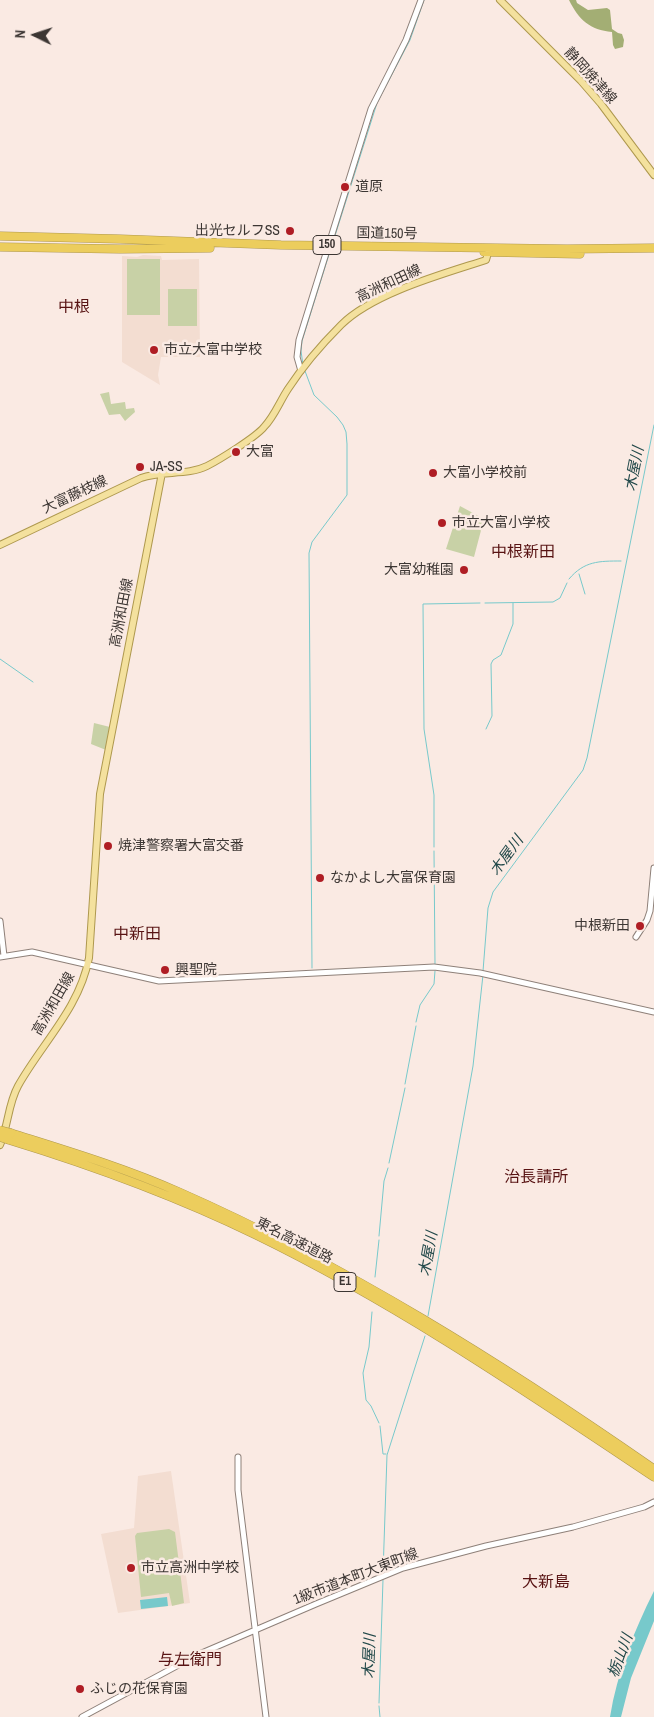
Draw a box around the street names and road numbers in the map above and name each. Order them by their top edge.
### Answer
street label: 静岡焼津線 [560,44,620,108]
street label: 国道150号 [356,225,418,243]
road number: 150 [313,236,341,254]
street label: 高洲和田線 [354,262,424,306]
street label: 大富藤枝線 [40,473,110,517]
street label: 高洲和田線 [107,577,137,649]
street label: 高洲和田線 [29,969,79,1039]
street label: 東名高速道路 [253,1214,335,1268]
road number: E1 [334,1272,356,1291]
street label: 1級市道本町大東町線 [291,1545,421,1609]

